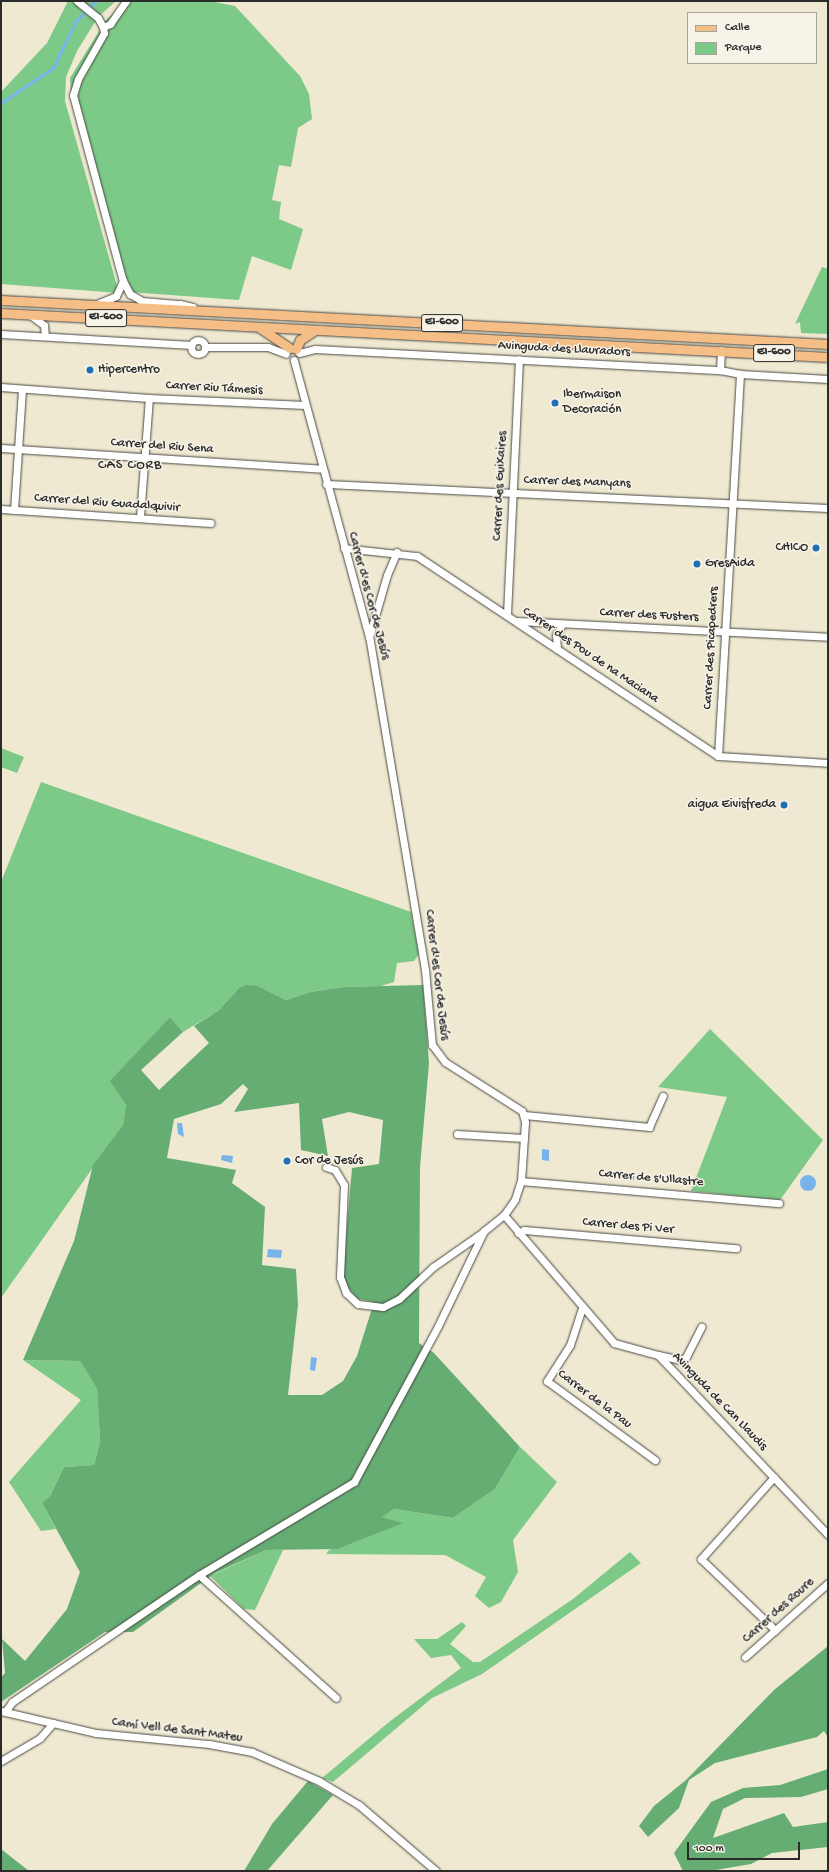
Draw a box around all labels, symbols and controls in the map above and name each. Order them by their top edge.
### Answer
legend [687,12,817,64]
text: Calle [725,21,750,35]
text: Parque [725,41,762,55]
road number: EI-600 [85,308,127,328]
road number: EI-600 [421,313,463,333]
street label: Avinguda des Llauradors [497,339,631,361]
road number: EI-600 [753,343,795,363]
place label: Hipercentro [98,362,160,378]
marker: Hipercentro [85,365,95,375]
street label: Carrer Riu Támesis [165,379,263,399]
place label: Ibermaison Decoración [563,388,621,419]
marker: Ibermaison Decoración [550,398,560,408]
street label: Carrer des Guixaires [490,431,512,541]
street label: Carrer del Riu Sena [110,436,214,458]
district label: CAS CORB [98,458,162,474]
street label: Carrer des Manyans [523,473,631,493]
street label: Carrer del Riu Guadalquivir [34,491,180,517]
street label: Carrer d'es Cor de Jesús [343,530,393,662]
place label: CHICO [776,540,808,556]
marker: CHICO [811,543,821,553]
place label: GresAida [705,556,755,572]
marker: GresAida [692,559,702,569]
street label: Carrer des Picapedrers [701,586,723,710]
street label: Carrer des Pou de na Maciana [519,604,661,708]
street label: Carrer des Fusters [599,606,699,626]
place label: aigua Eivisfreda [688,797,776,813]
marker: aigua Eivisfreda [779,800,789,810]
street label: Carrer d'es Cor de Jesús [420,909,452,1041]
place label: Cor de Jesús [295,1153,363,1169]
marker: Cor de Jesús [282,1156,292,1166]
street label: Carrer de s'Ullastre [598,1167,704,1191]
street label: Carrer des Pi Ver [582,1215,674,1239]
street label: Avinguda de Can Llaudis [668,1350,770,1454]
street label: Carrer de la Pau [554,1367,634,1433]
street label: Carrer des Roure [740,1575,818,1647]
street label: Camí Vell de Sant Mateu [111,1715,243,1747]
scale bar [689,1834,802,1860]
text: 100 m [694,1842,724,1856]

